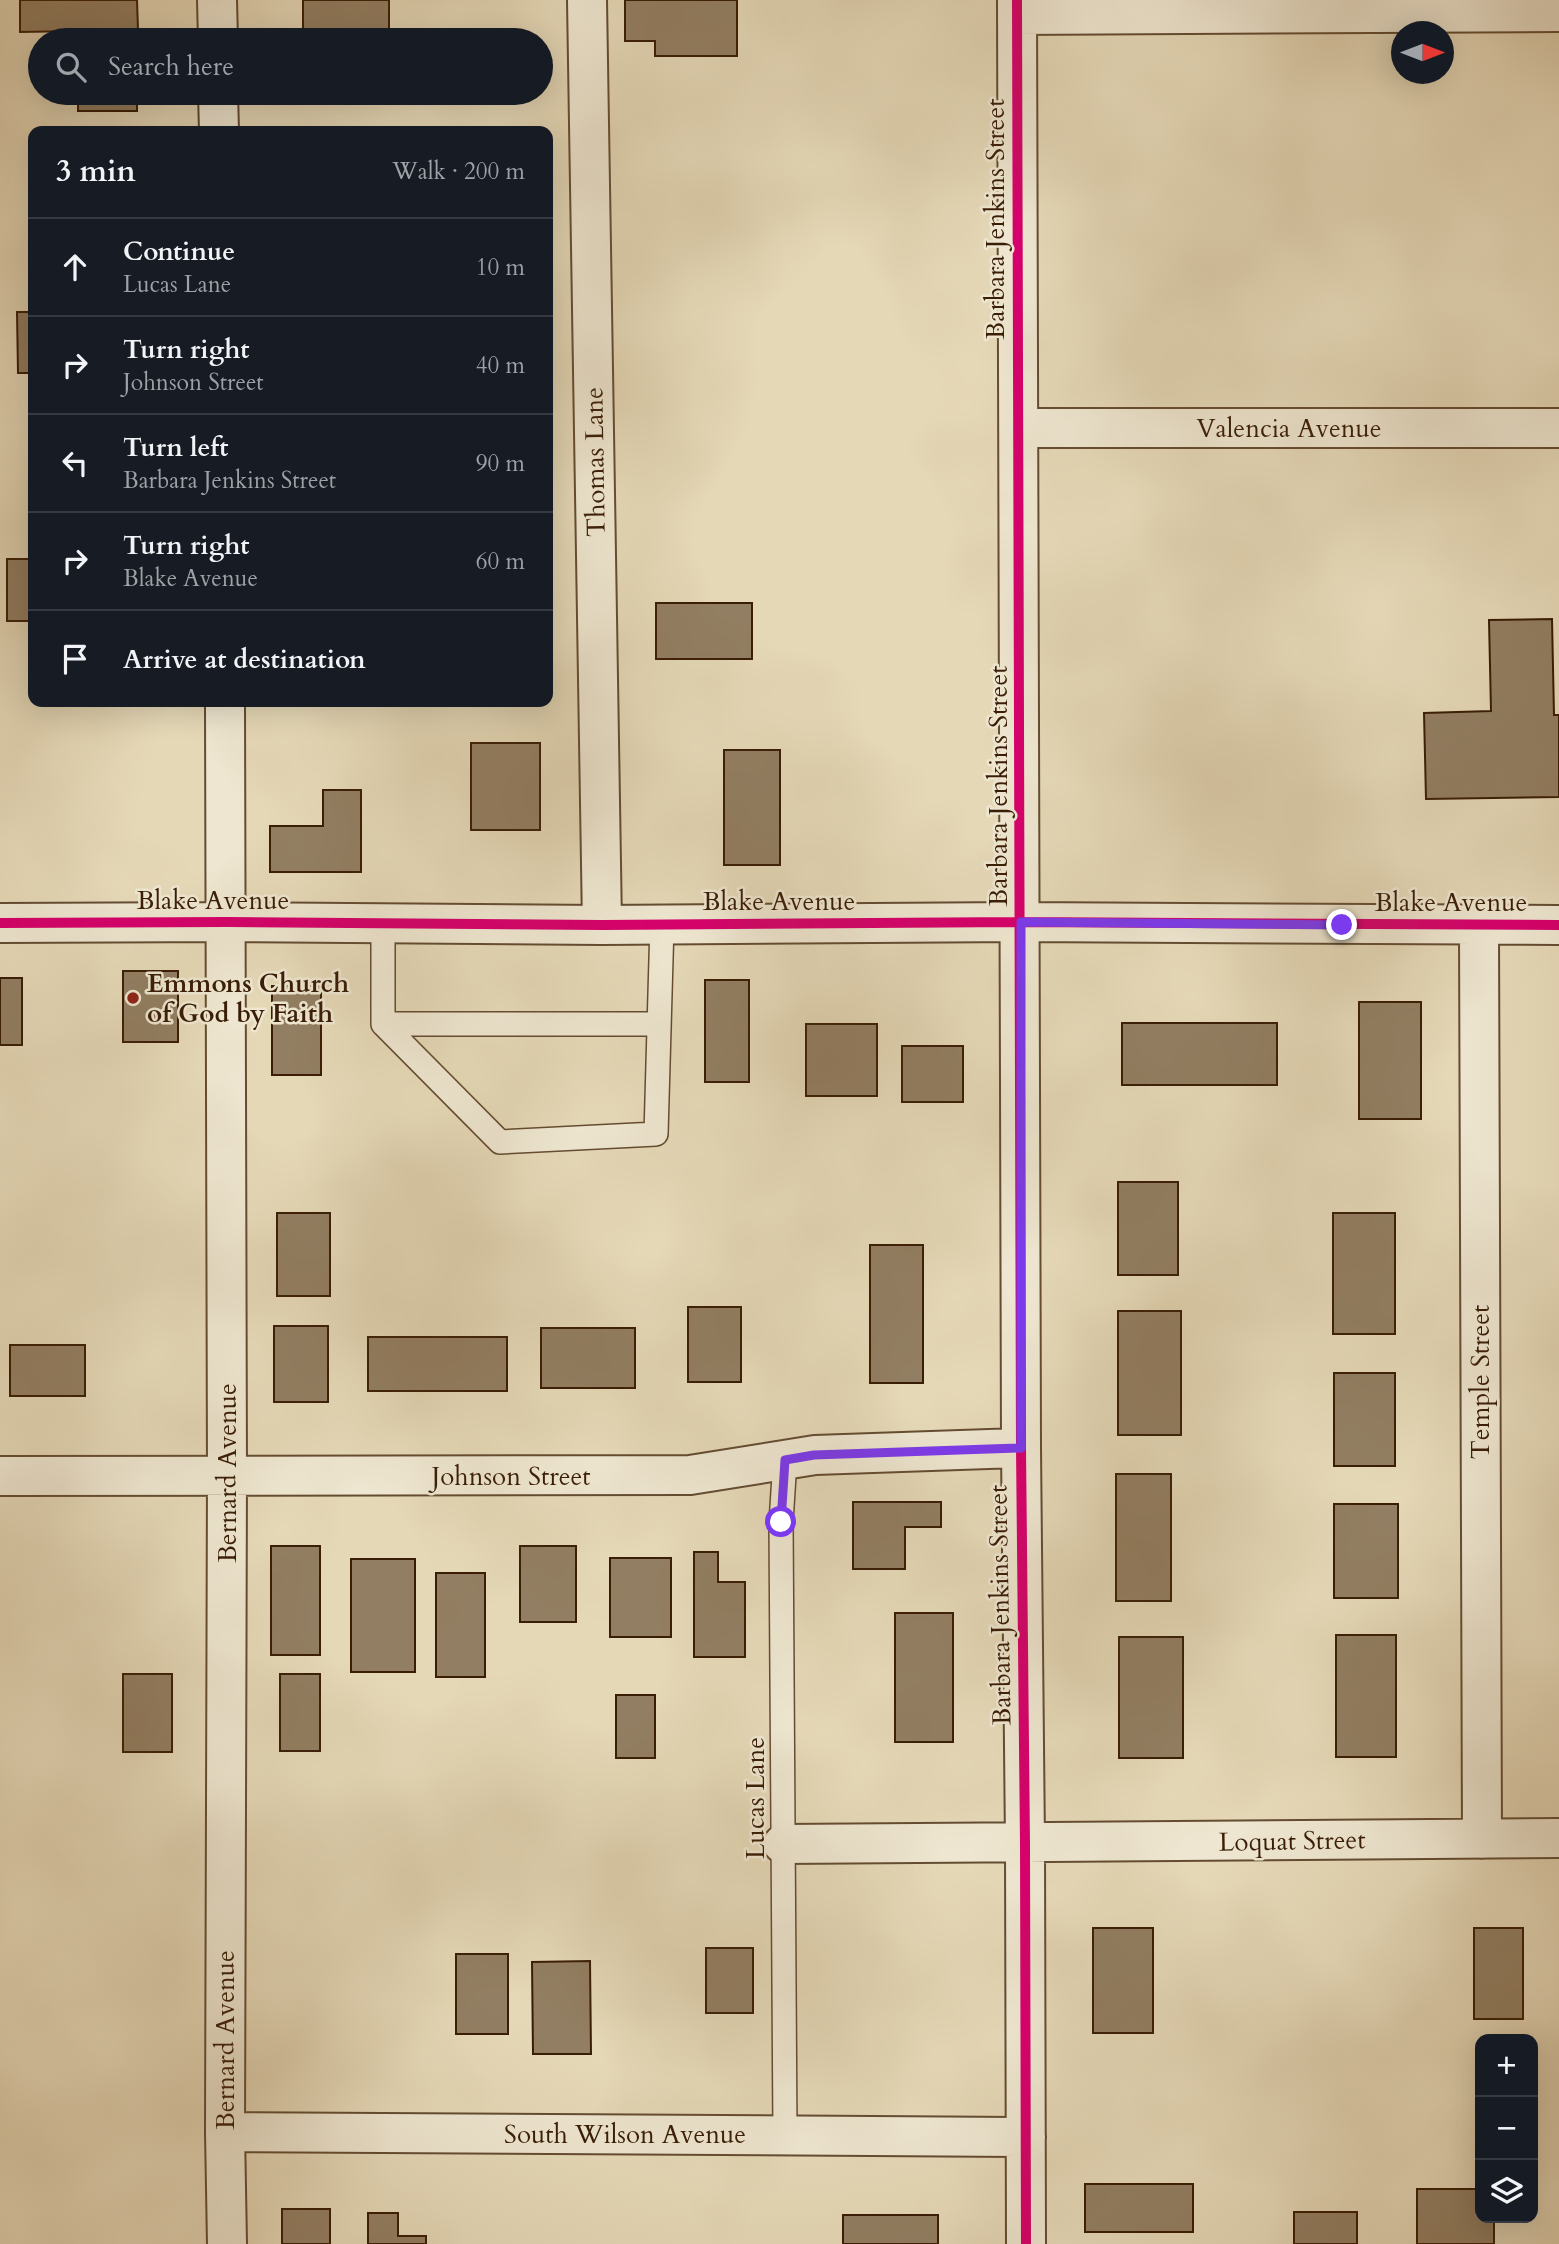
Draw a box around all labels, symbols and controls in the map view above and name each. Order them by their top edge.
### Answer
north arrow [1391,21,1454,84]
search box [28,28,553,105]
icon: search [52,48,90,86]
text: Search here [108,49,234,84]
street label: Barbara Jenkins Street [978,99,1013,339]
text: 3 min [56,151,136,192]
text: Walk · 200 m [392,156,525,187]
text: Continue [123,234,235,269]
icon: ahead [56,248,94,286]
text: 10 m [476,252,525,283]
text: Lucas Lane [123,269,231,300]
text: Turn right [123,332,250,367]
icon: right [56,346,94,384]
text: 40 m [476,350,525,381]
text: Johnson Street [123,367,264,398]
street label: Thomas Lane [576,387,614,537]
street label: Valencia Avenue [1196,411,1382,446]
text: Turn left [123,430,228,465]
icon: left [56,444,94,482]
text: 90 m [476,448,525,479]
text: Barbara Jenkins Street [123,465,336,496]
text: Turn right [123,528,250,563]
icon: right [56,542,94,580]
text: 60 m [476,546,525,577]
text: Blake Avenue [123,563,258,594]
icon: arrive [56,640,94,678]
text: Arrive at destination [123,642,366,677]
street label: Barbara Jenkins Street [981,666,1016,906]
street label: Blake Avenue [137,883,289,918]
street label: Blake Avenue [703,884,855,919]
street label: Blake Avenue [1375,885,1527,920]
route end [1326,909,1357,940]
place label: Emmons Church of God by Faith [147,966,349,1031]
marker: Emmons Church of God by Faith [125,990,141,1006]
street label: Temple Street [1463,1305,1498,1459]
street label: Bernard Avenue [210,1383,245,1563]
street label: Johnson Street [428,1459,590,1494]
street label: Barbara Jenkins Street [980,1484,1020,1726]
route start [765,1506,796,1537]
street label: Lucas Lane [738,1737,773,1859]
street label: Loquat Street [1218,1822,1366,1860]
street label: Bernard Avenue [208,1950,243,2130]
map controls [1475,2034,1538,2223]
button: + [1475,2034,1538,2097]
button: − [1475,2097,1538,2160]
street label: South Wilson Avenue [504,2117,746,2152]
button: layers [1475,2160,1538,2223]

